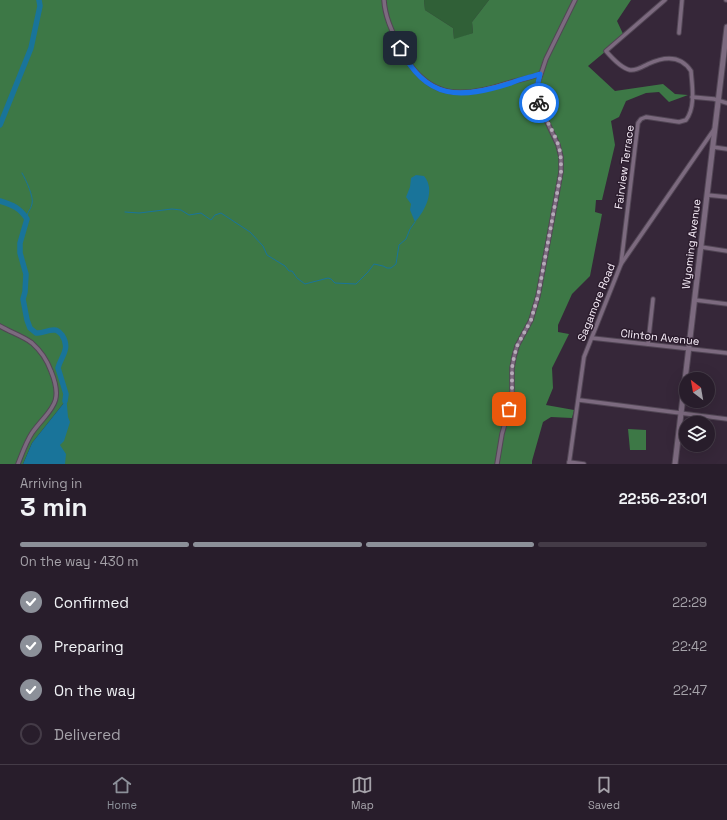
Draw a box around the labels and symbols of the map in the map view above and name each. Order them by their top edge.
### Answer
pin [383,31,417,65]
courier [519,83,559,123]
street label: Fairview Terrace [611,124,637,210]
street label: Wyoming Avenue [679,198,703,290]
street label: Sagamore Road [574,261,618,343]
street label: Clinton Avenue [620,326,700,348]
north arrow [679,372,715,408]
pin [492,392,526,426]

